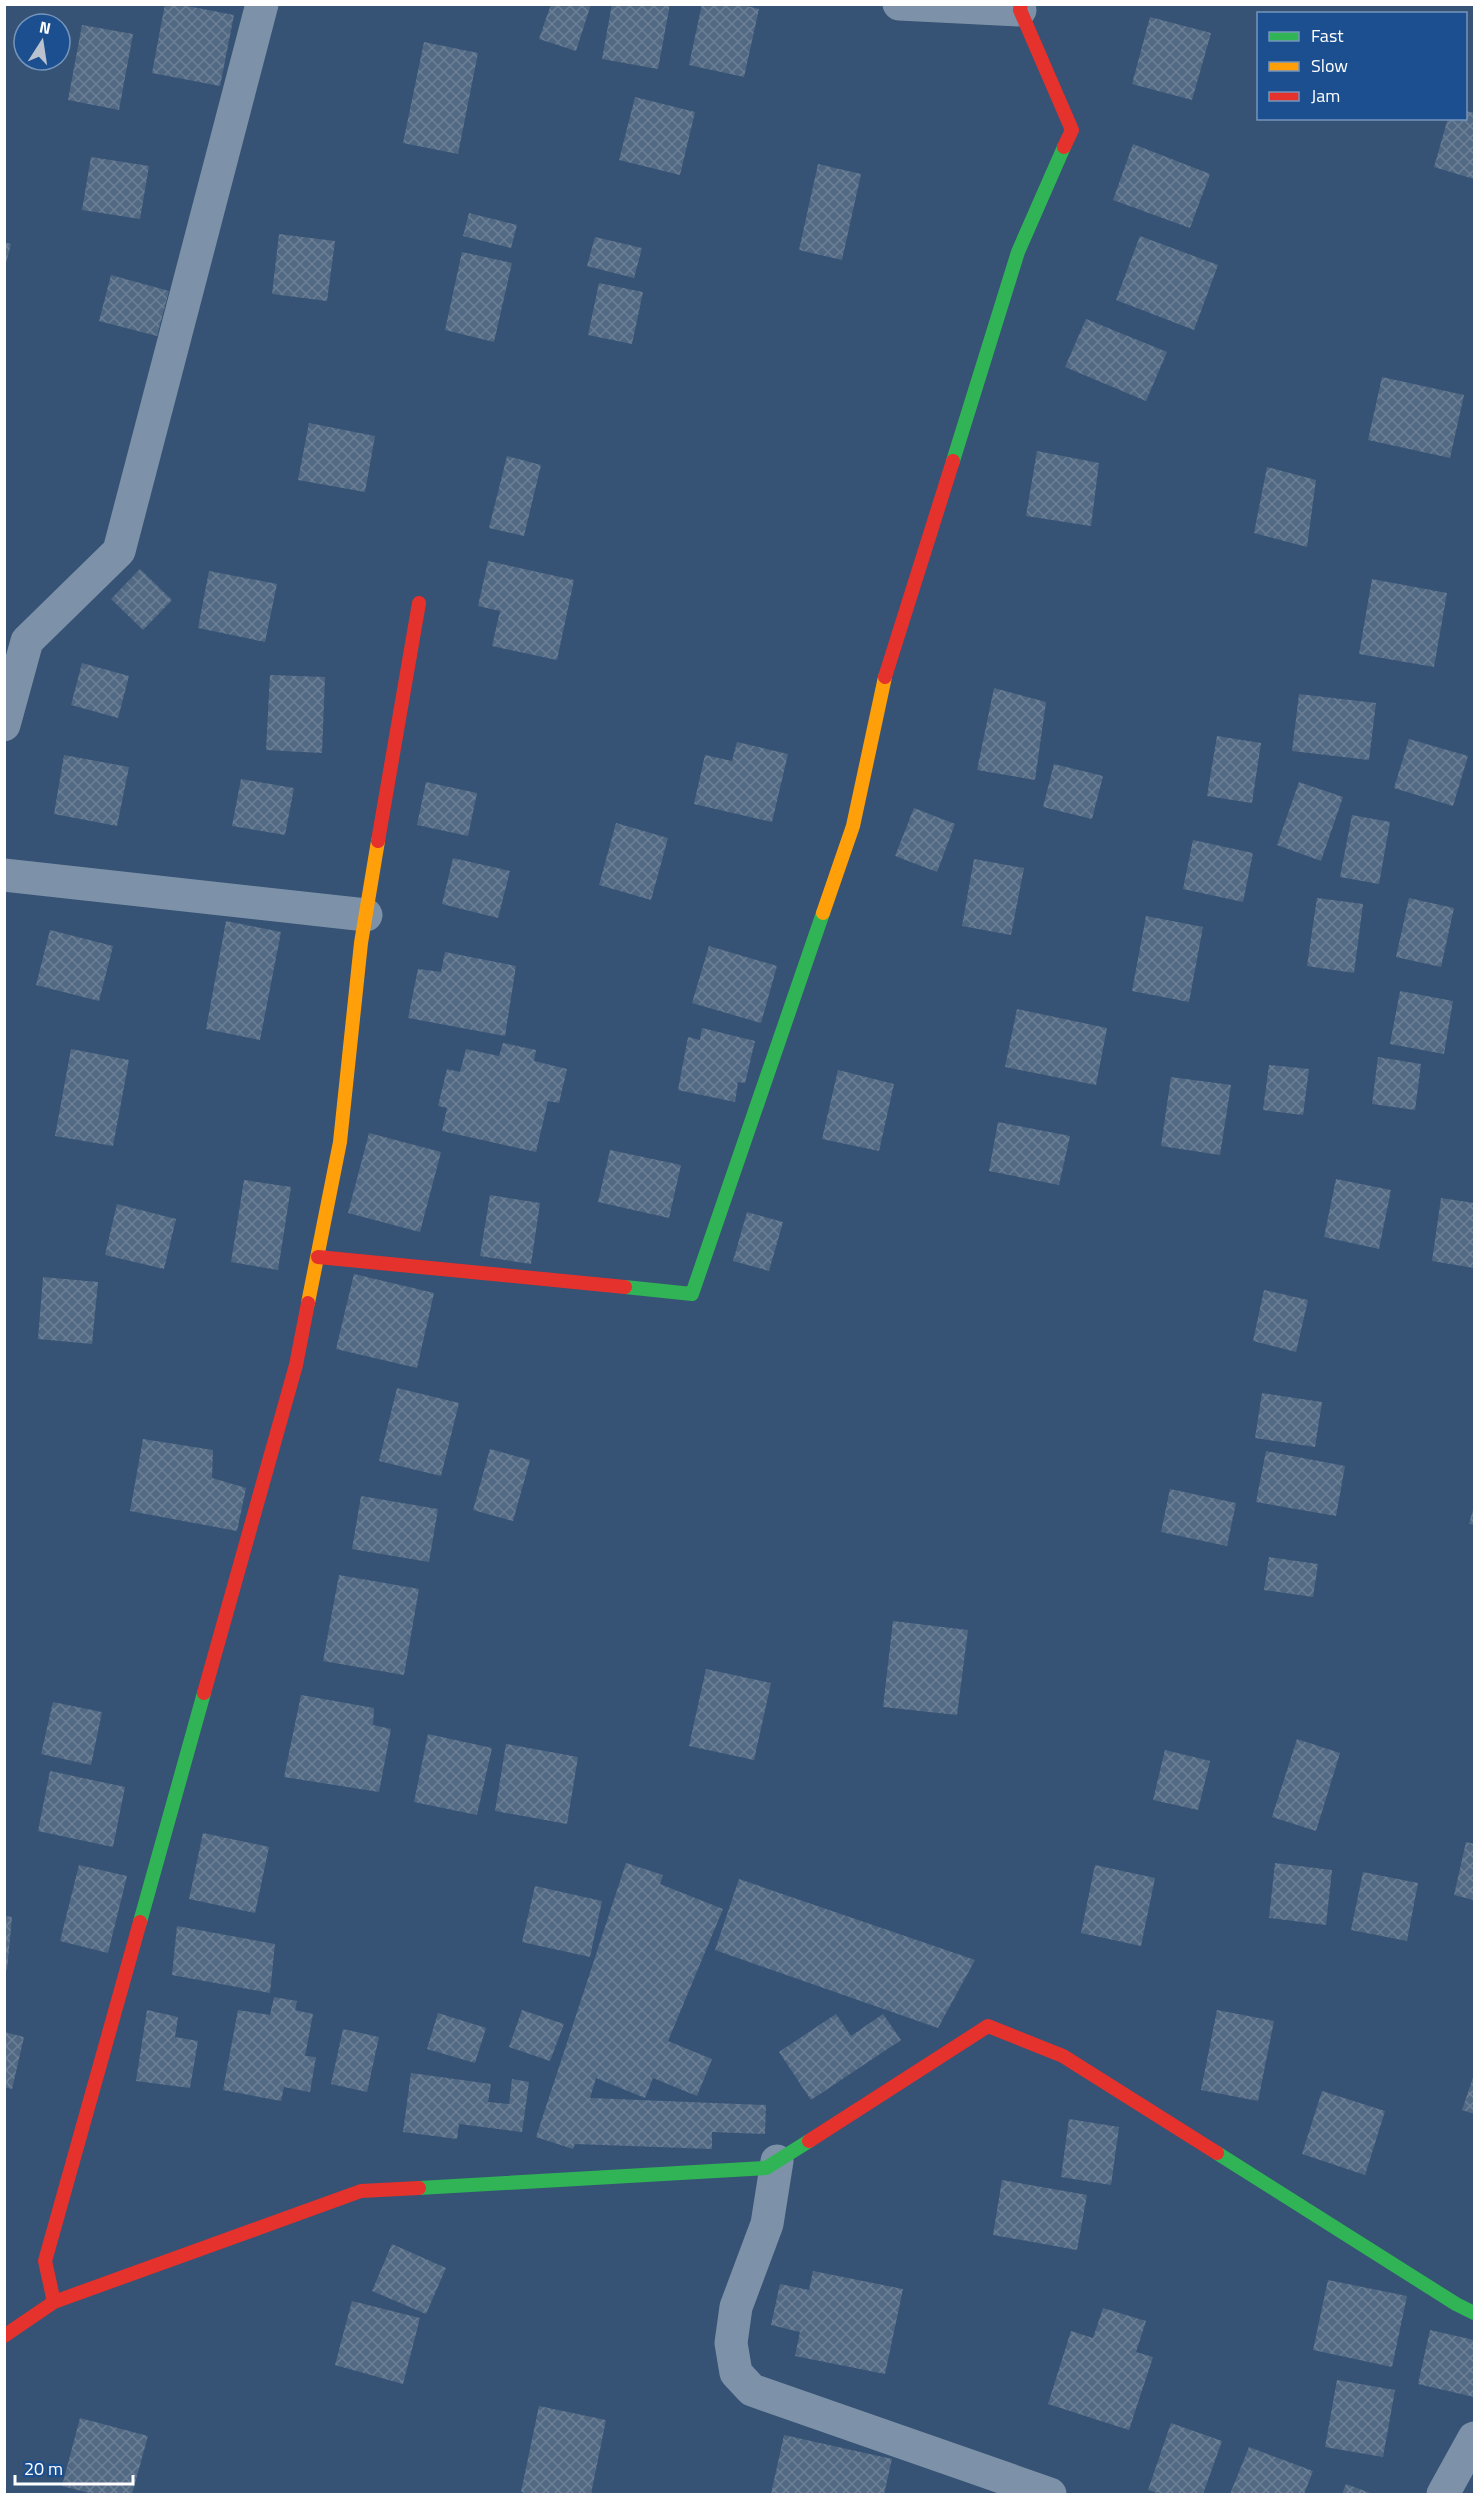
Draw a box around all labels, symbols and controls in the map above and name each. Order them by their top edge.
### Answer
north arrow [12,12,72,72]
legend [1257,12,1467,120]
text: N [37,14,53,40]
text: Fast [1311,22,1344,49]
text: Slow [1311,52,1348,79]
text: Jam [1311,82,1340,109]
scale bar [15,2448,134,2486]
text: 20 m [24,2455,63,2482]

